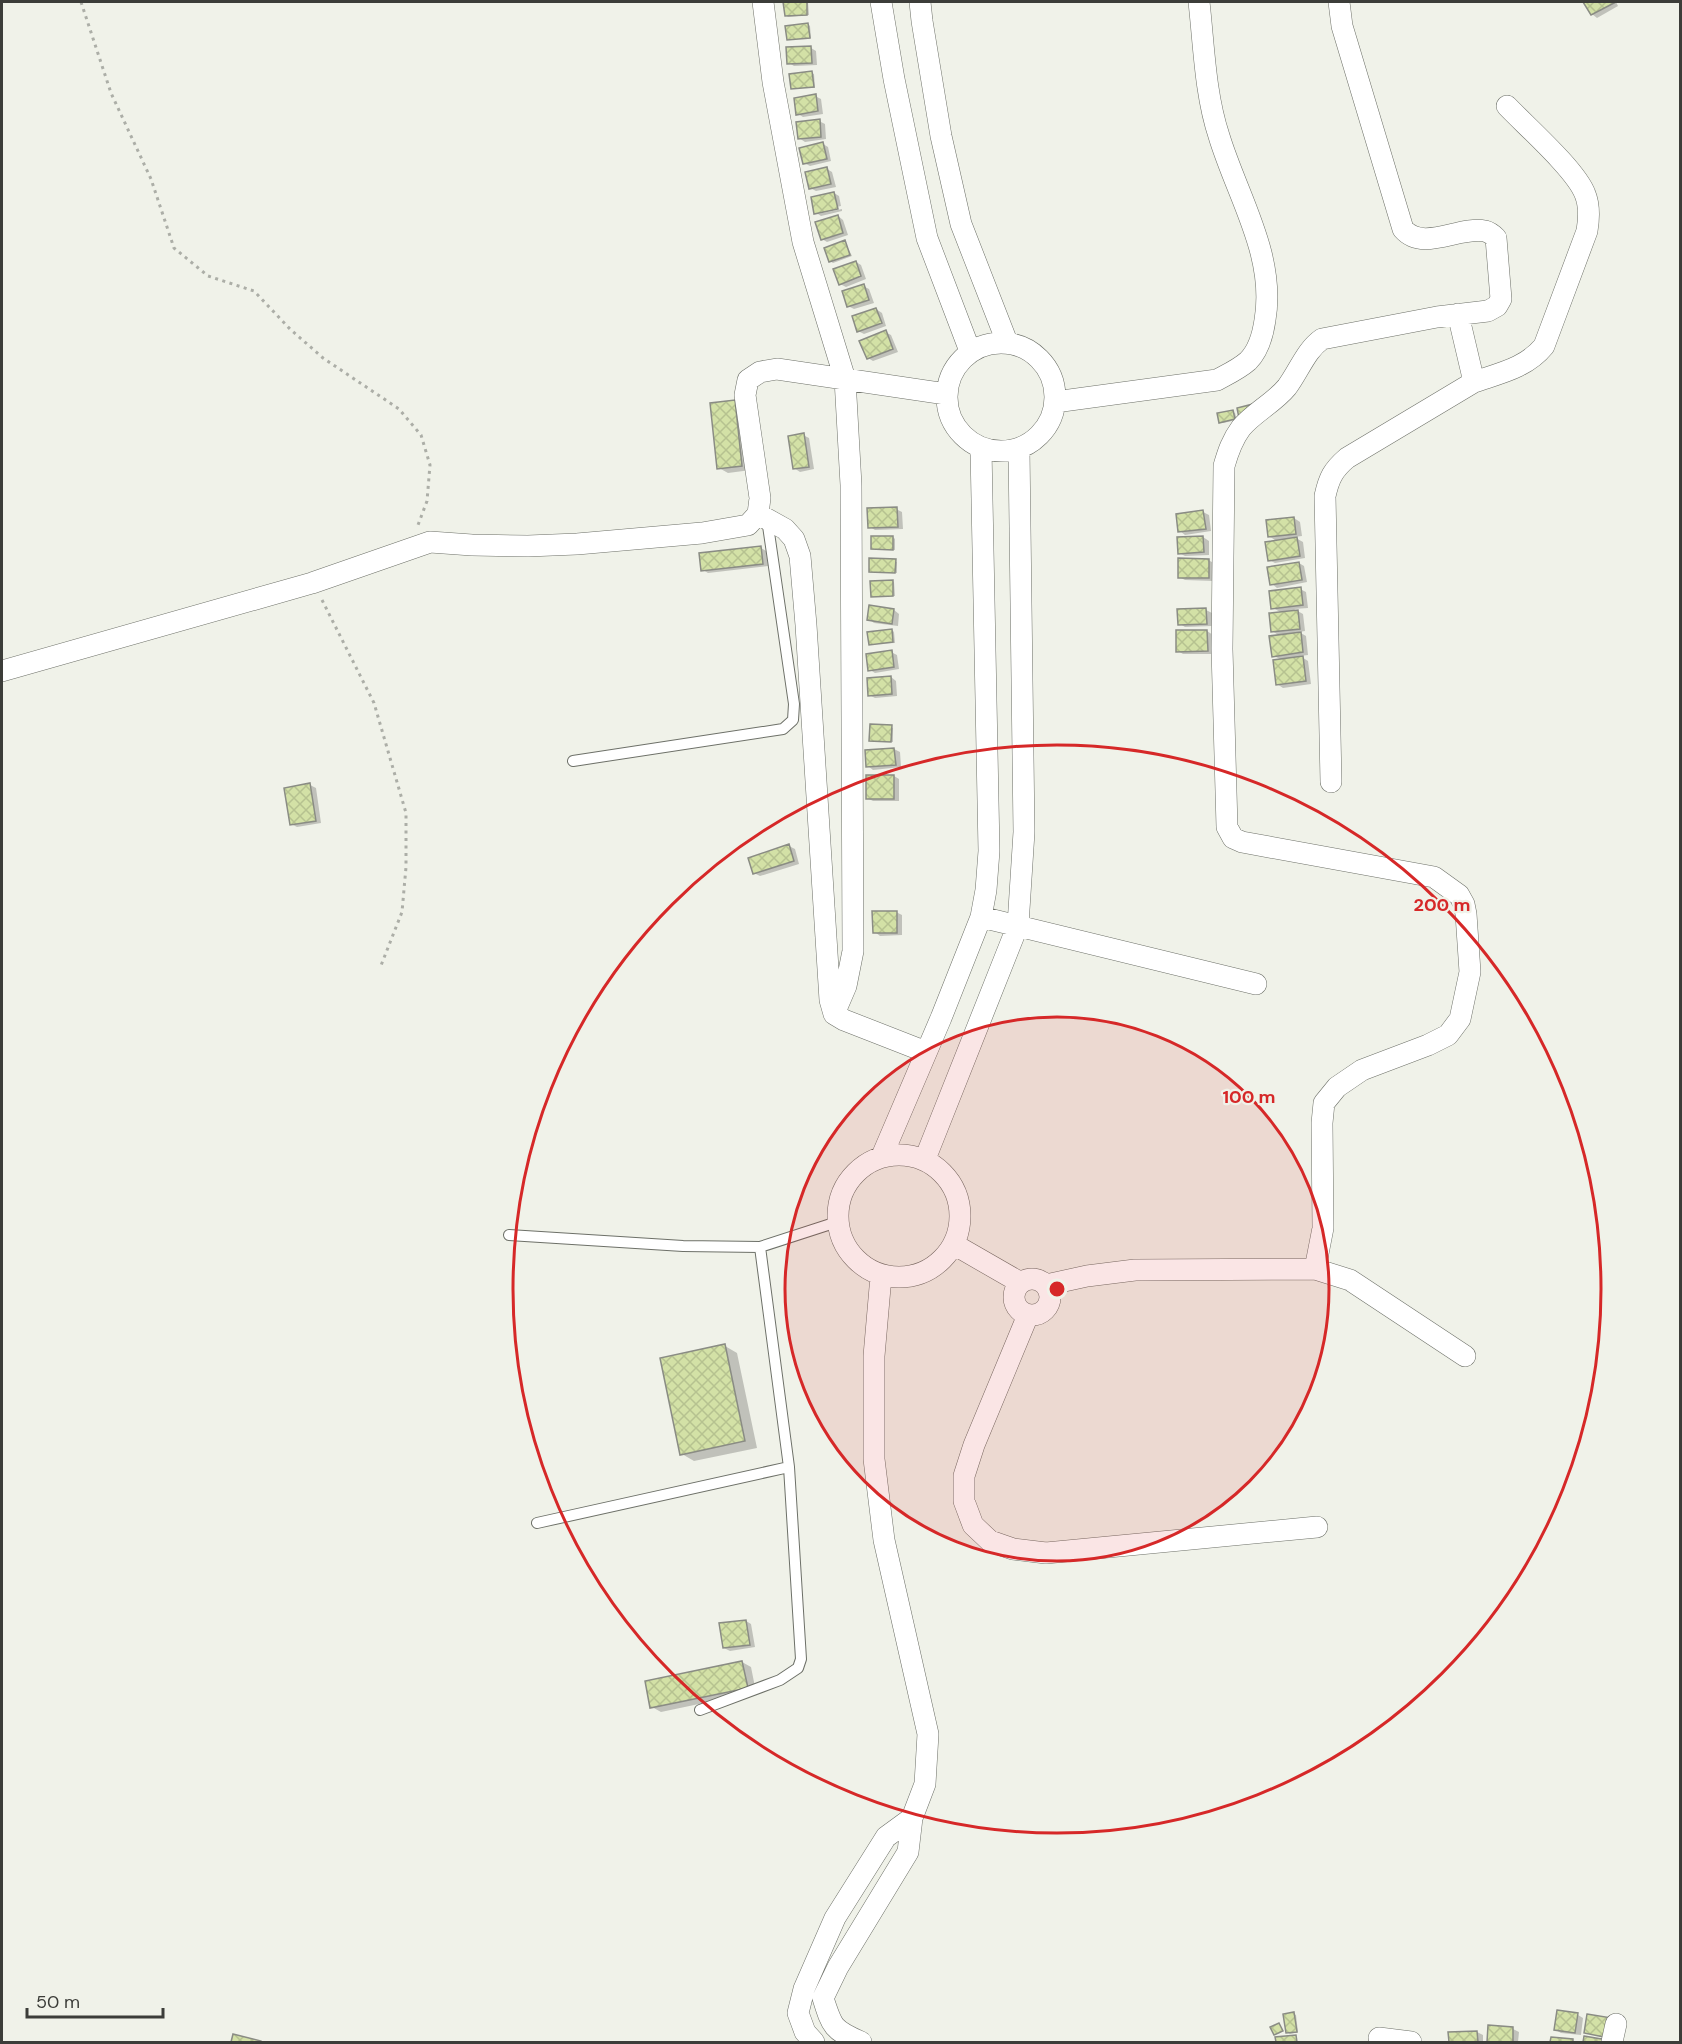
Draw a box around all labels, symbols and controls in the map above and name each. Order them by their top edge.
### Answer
text: 200 m [1414,893,1470,917]
text: 100 m [1222,1085,1276,1109]
centre of rings [1047,1279,1067,1299]
scale bar [27,1981,164,2019]
text: 50 m [36,1990,80,2014]

